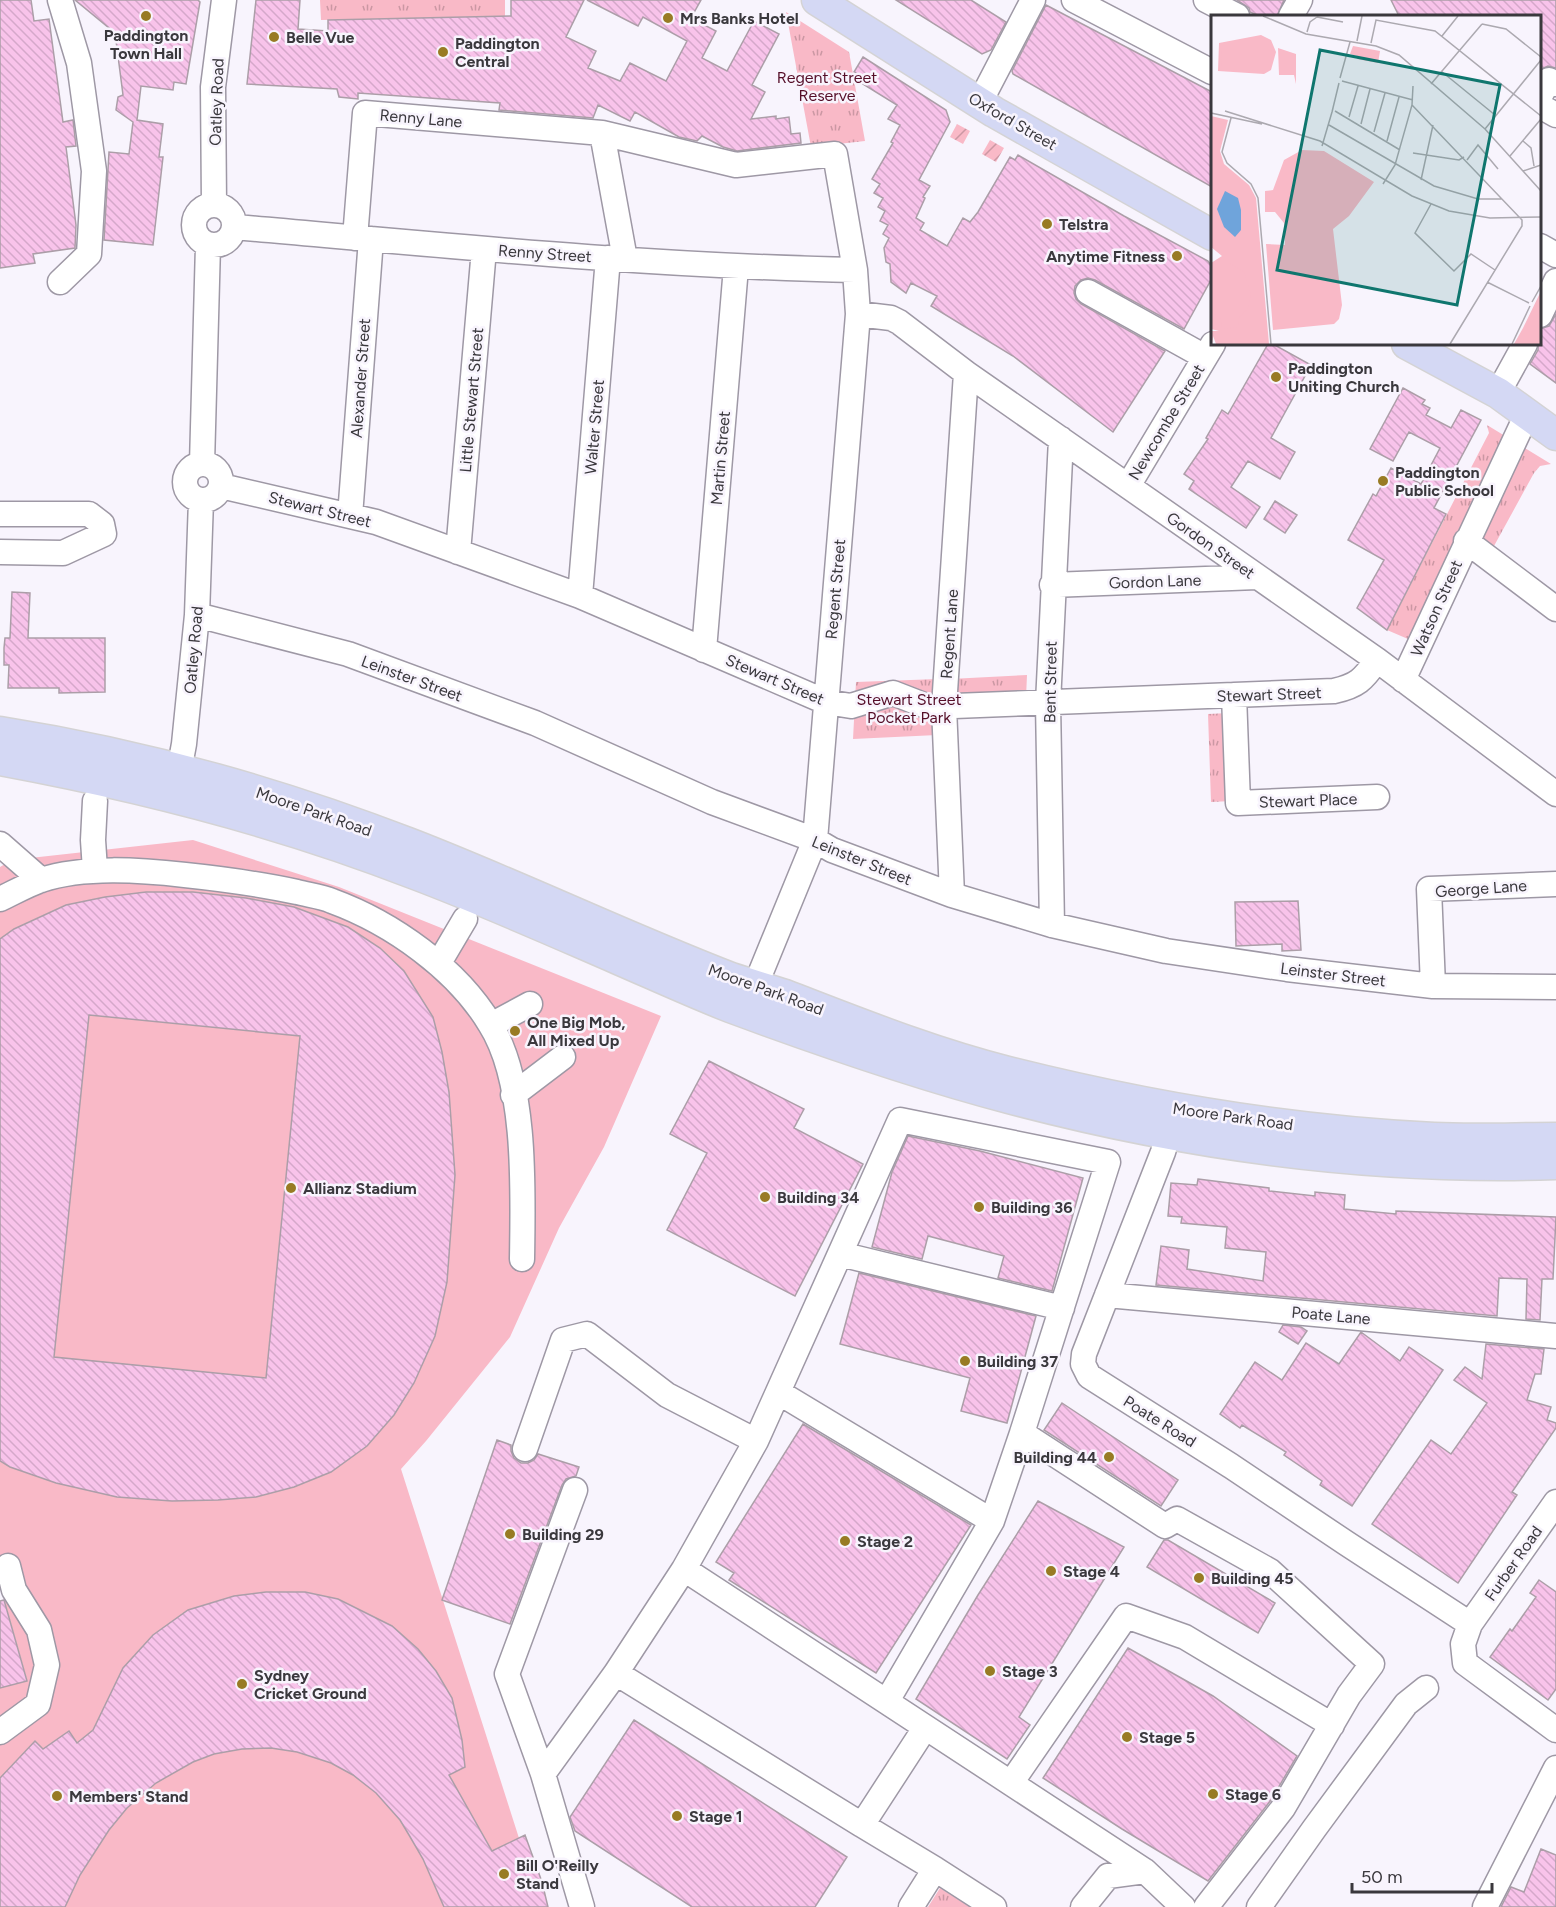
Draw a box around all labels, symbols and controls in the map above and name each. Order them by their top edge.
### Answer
marker: Paddington Town Hall [139,9,153,23]
place label: Mrs Banks Hotel [680,9,799,28]
marker: Mrs Banks Hotel [661,11,675,25]
inset map [1211,15,1541,345]
place label: Paddington Town Hall [104,26,188,63]
place label: Belle Vue [286,28,355,47]
marker: Belle Vue [267,30,281,44]
place label: Paddington Central [455,34,540,71]
marker: Paddington Central [436,45,450,59]
street label: Oatley Road [205,58,228,146]
park label: Regent Street Reserve [777,68,877,105]
street label: Oxford Street [965,89,1060,154]
street label: Renny Lane [379,105,463,132]
place label: Telstra [1059,215,1109,234]
marker: Telstra [1040,217,1054,231]
street label: Renny Street [498,241,592,266]
place label: Anytime Fitness [1046,247,1166,266]
marker: Anytime Fitness [1170,249,1184,263]
street label: Alexander Street [347,318,374,438]
street label: Little Stewart Street [456,327,487,473]
place label: Paddington Uniting Church [1288,359,1399,396]
street label: Newcombe Street [1124,361,1208,484]
marker: Paddington Uniting Church [1269,370,1283,384]
street label: Walter Street [581,379,608,475]
street label: Martin Street [707,410,734,506]
place label: Paddington Public School [1395,463,1494,500]
marker: Paddington Public School [1376,474,1390,488]
street label: Stewart Street [267,488,373,531]
street label: Gordon Street [1163,508,1258,583]
street label: Regent Street [822,538,849,640]
street label: Watson Street [1407,557,1466,659]
street label: Gordon Lane [1108,570,1202,593]
street label: Regent Lane [937,588,962,680]
street label: Oatley Road [180,605,207,695]
street label: Bent Street [1040,641,1061,723]
street label: Stewart Street [723,650,827,709]
street label: Leinster Street [359,651,465,706]
street label: Stewart Street [1216,683,1322,706]
park label: Stewart Street Pocket Park [856,690,962,727]
street label: Moore Park Road [253,783,374,840]
street label: Stewart Place [1258,789,1358,812]
street label: Leinster Street [809,832,915,889]
street label: George Lane [1435,876,1528,901]
street label: Leinster Street [1279,959,1387,990]
street label: Moore Park Road [706,960,826,1019]
place label: One Big Mob, All Mixed Up [527,1013,625,1050]
marker: One Big Mob, All Mixed Up [508,1024,522,1038]
street label: Moore Park Road [1171,1099,1294,1134]
place label: Allianz Stadium [303,1179,417,1198]
marker: Allianz Stadium [284,1181,298,1195]
place label: Building 34 [777,1188,859,1207]
marker: Building 34 [758,1190,772,1204]
place label: Building 36 [991,1198,1072,1217]
marker: Building 36 [972,1200,986,1214]
street label: Poate Lane [1291,1303,1372,1328]
place label: Building 37 [977,1352,1058,1371]
marker: Building 37 [958,1354,972,1368]
street label: Poate Road [1120,1392,1200,1451]
place label: Building 44 [1014,1448,1097,1467]
marker: Building 44 [1102,1450,1116,1464]
street label: Furber Road [1481,1522,1546,1604]
place label: Building 29 [522,1525,604,1544]
marker: Building 29 [503,1527,517,1541]
place label: Stage 2 [857,1532,913,1551]
marker: Stage 2 [838,1534,852,1548]
place label: Stage 4 [1063,1562,1120,1581]
marker: Stage 4 [1044,1564,1058,1578]
place label: Building 45 [1211,1569,1294,1588]
marker: Building 45 [1192,1571,1206,1585]
place label: Stage 3 [1002,1662,1058,1681]
marker: Stage 3 [983,1664,997,1678]
place label: Sydney Cricket Ground [254,1666,367,1703]
marker: Sydney Cricket Ground [235,1677,249,1691]
place label: Stage 5 [1139,1728,1195,1747]
marker: Stage 5 [1120,1730,1134,1744]
place label: Stage 6 [1225,1785,1281,1804]
place label: Members' Stand [69,1787,188,1806]
marker: Stage 6 [1206,1787,1220,1801]
marker: Members' Stand [50,1789,64,1803]
place label: Stage 1 [689,1807,743,1826]
marker: Stage 1 [670,1809,684,1823]
place label: Bill O'Reilly Stand [516,1856,599,1893]
scale bar [1352,1856,1492,1894]
text: 50 m [1361,1866,1403,1888]
marker: Bill O'Reilly Stand [497,1867,511,1881]

